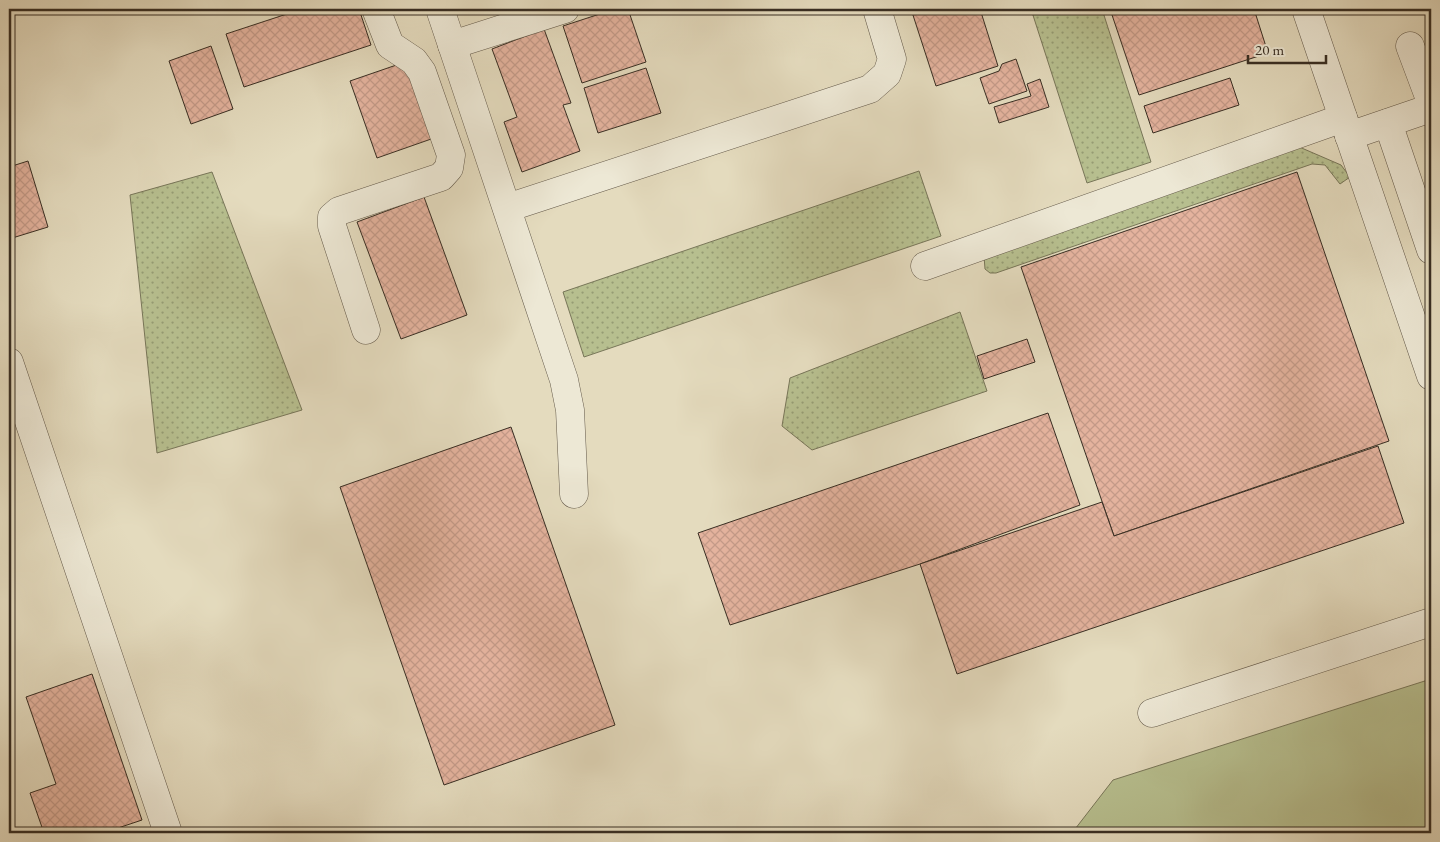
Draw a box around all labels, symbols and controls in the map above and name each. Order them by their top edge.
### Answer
scale bar [1248,32,1325,64]
text: 20 m [1255,40,1284,59]

